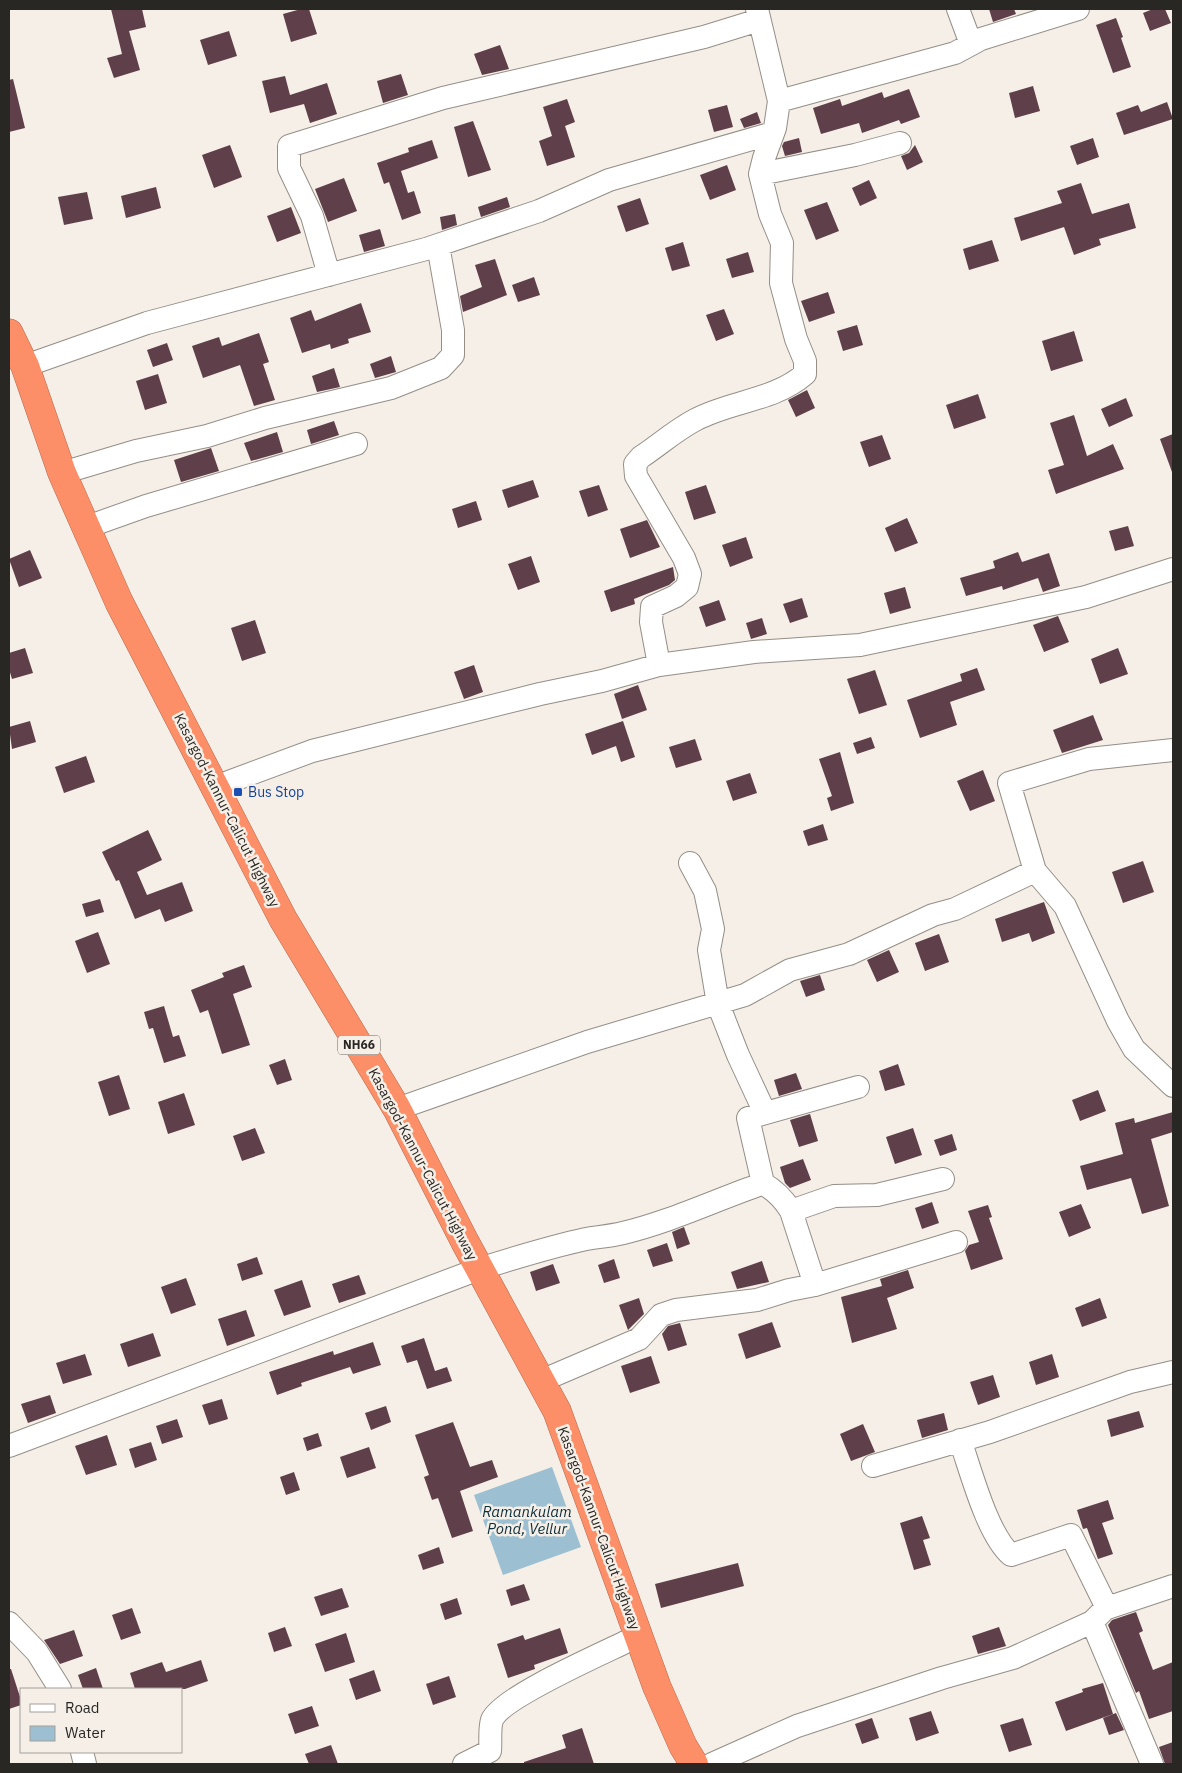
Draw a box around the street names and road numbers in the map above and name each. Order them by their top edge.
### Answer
street label: Kasargod-Kannur-Calicut Highway [170,710,284,910]
road number: NH66 [338,1036,380,1054]
street label: Kasargod-Kannur-Calicut Highway [365,1065,481,1263]
street label: Kasargod-Kannur-Calicut Highway [554,1424,644,1632]

